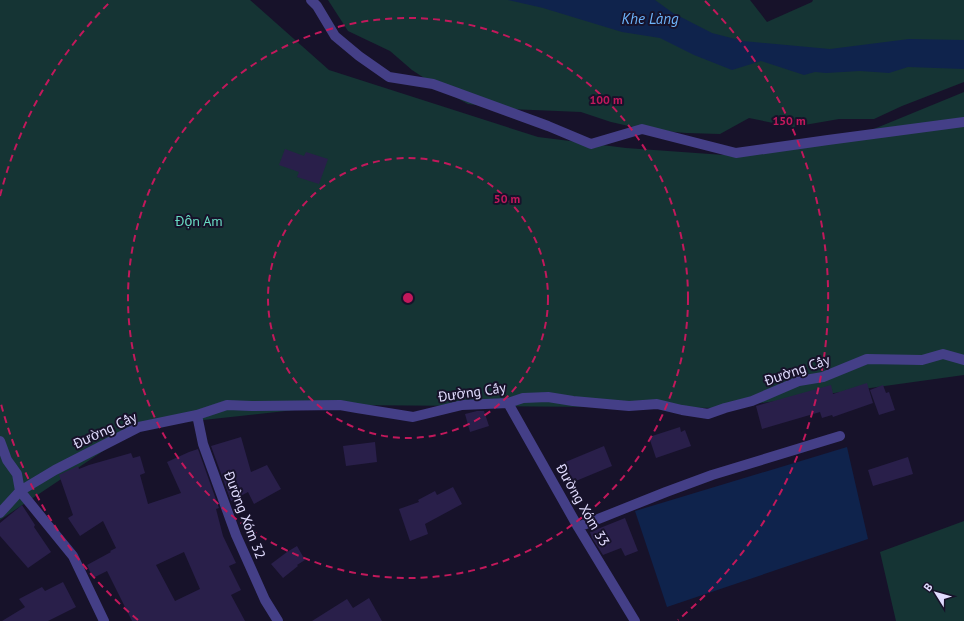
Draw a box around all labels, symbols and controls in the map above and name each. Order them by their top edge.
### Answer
water label: Khe Làng [621,9,679,28]
text: 100 m [589,92,623,107]
text: 150 m [772,113,806,128]
text: 50 m [494,191,520,206]
park label: Độn Am [174,212,223,230]
centre of rings [401,291,415,305]
street label: Đường Cấy [761,350,833,390]
street label: Đường Cấy [436,378,507,406]
street label: Đường Cấy [69,407,140,453]
street label: Đường Xóm 33 [552,460,614,549]
street label: Đường Xóm 32 [220,468,270,561]
north arrow [916,573,956,613]
text: B [920,580,936,594]

